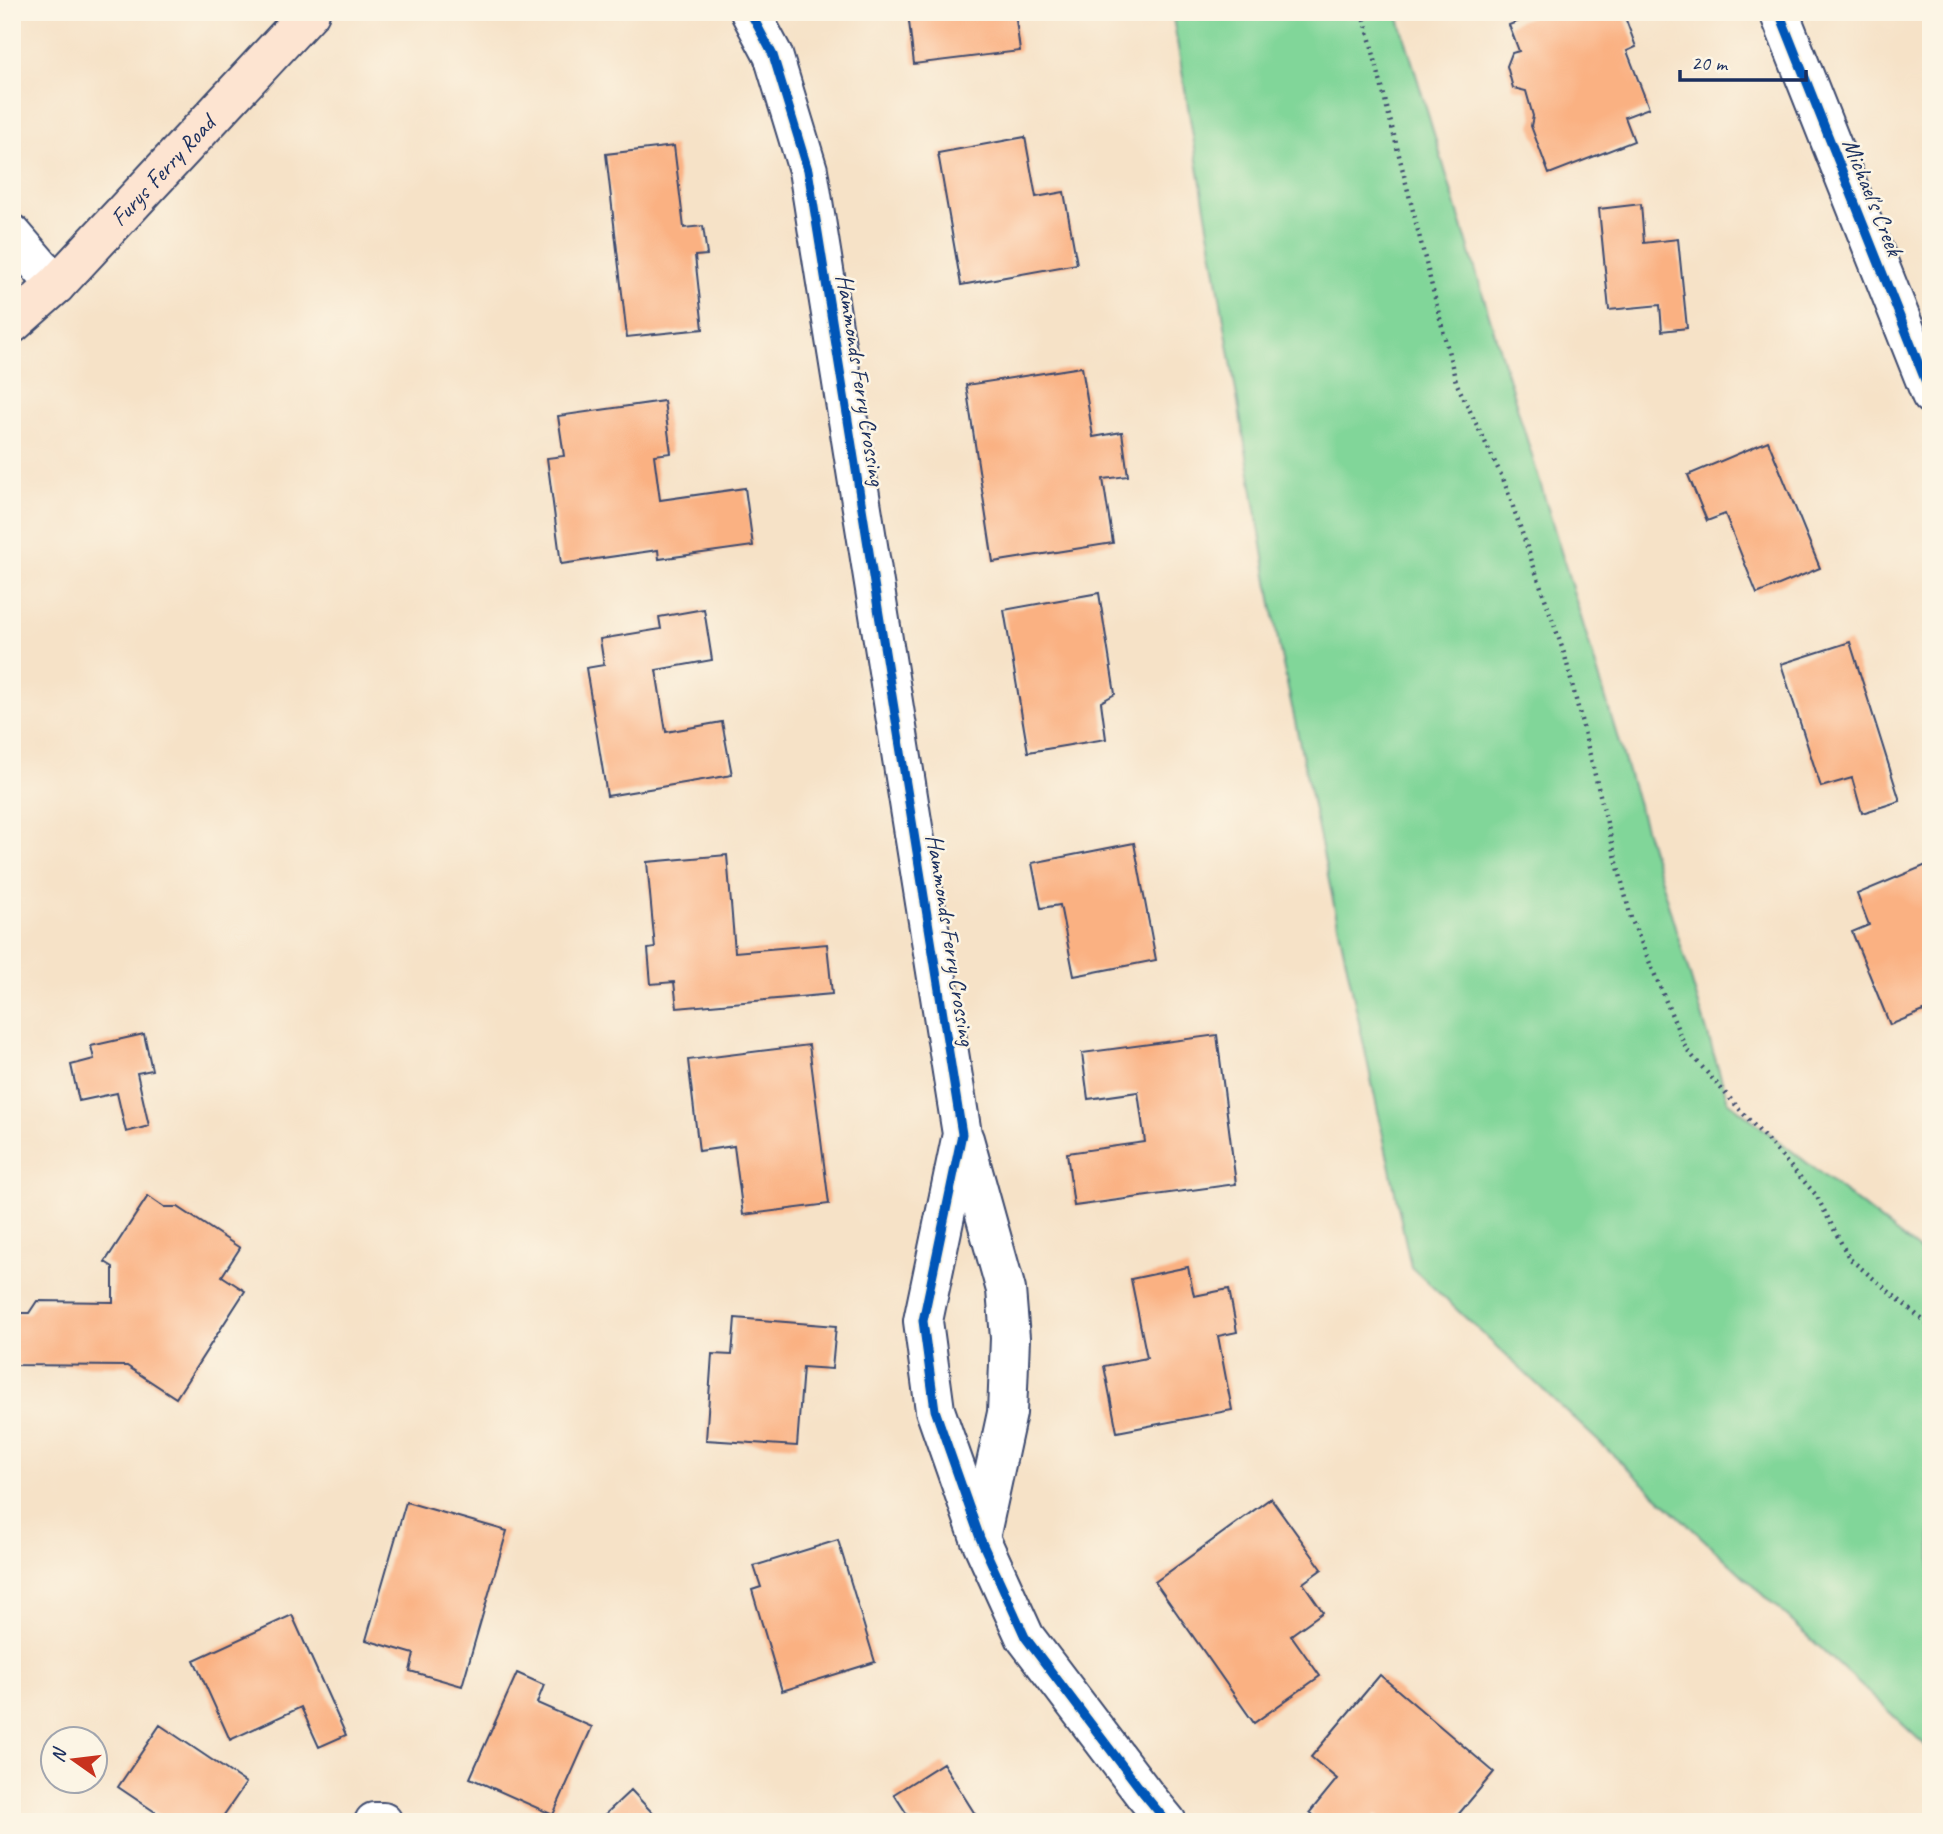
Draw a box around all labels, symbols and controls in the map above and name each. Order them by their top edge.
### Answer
scale bar [1680,38,1806,82]
text: 20 m [1691,50,1729,76]
street label: Furys Ferry Road [104,106,224,232]
street label: Michael's Creek [1836,134,1911,262]
street label: Hammonds Ferry Crossing [829,272,893,489]
street label: Hammonds Ferry Crossing [919,832,983,1049]
north arrow [38,1726,108,1796]
text: N [45,1744,72,1765]

